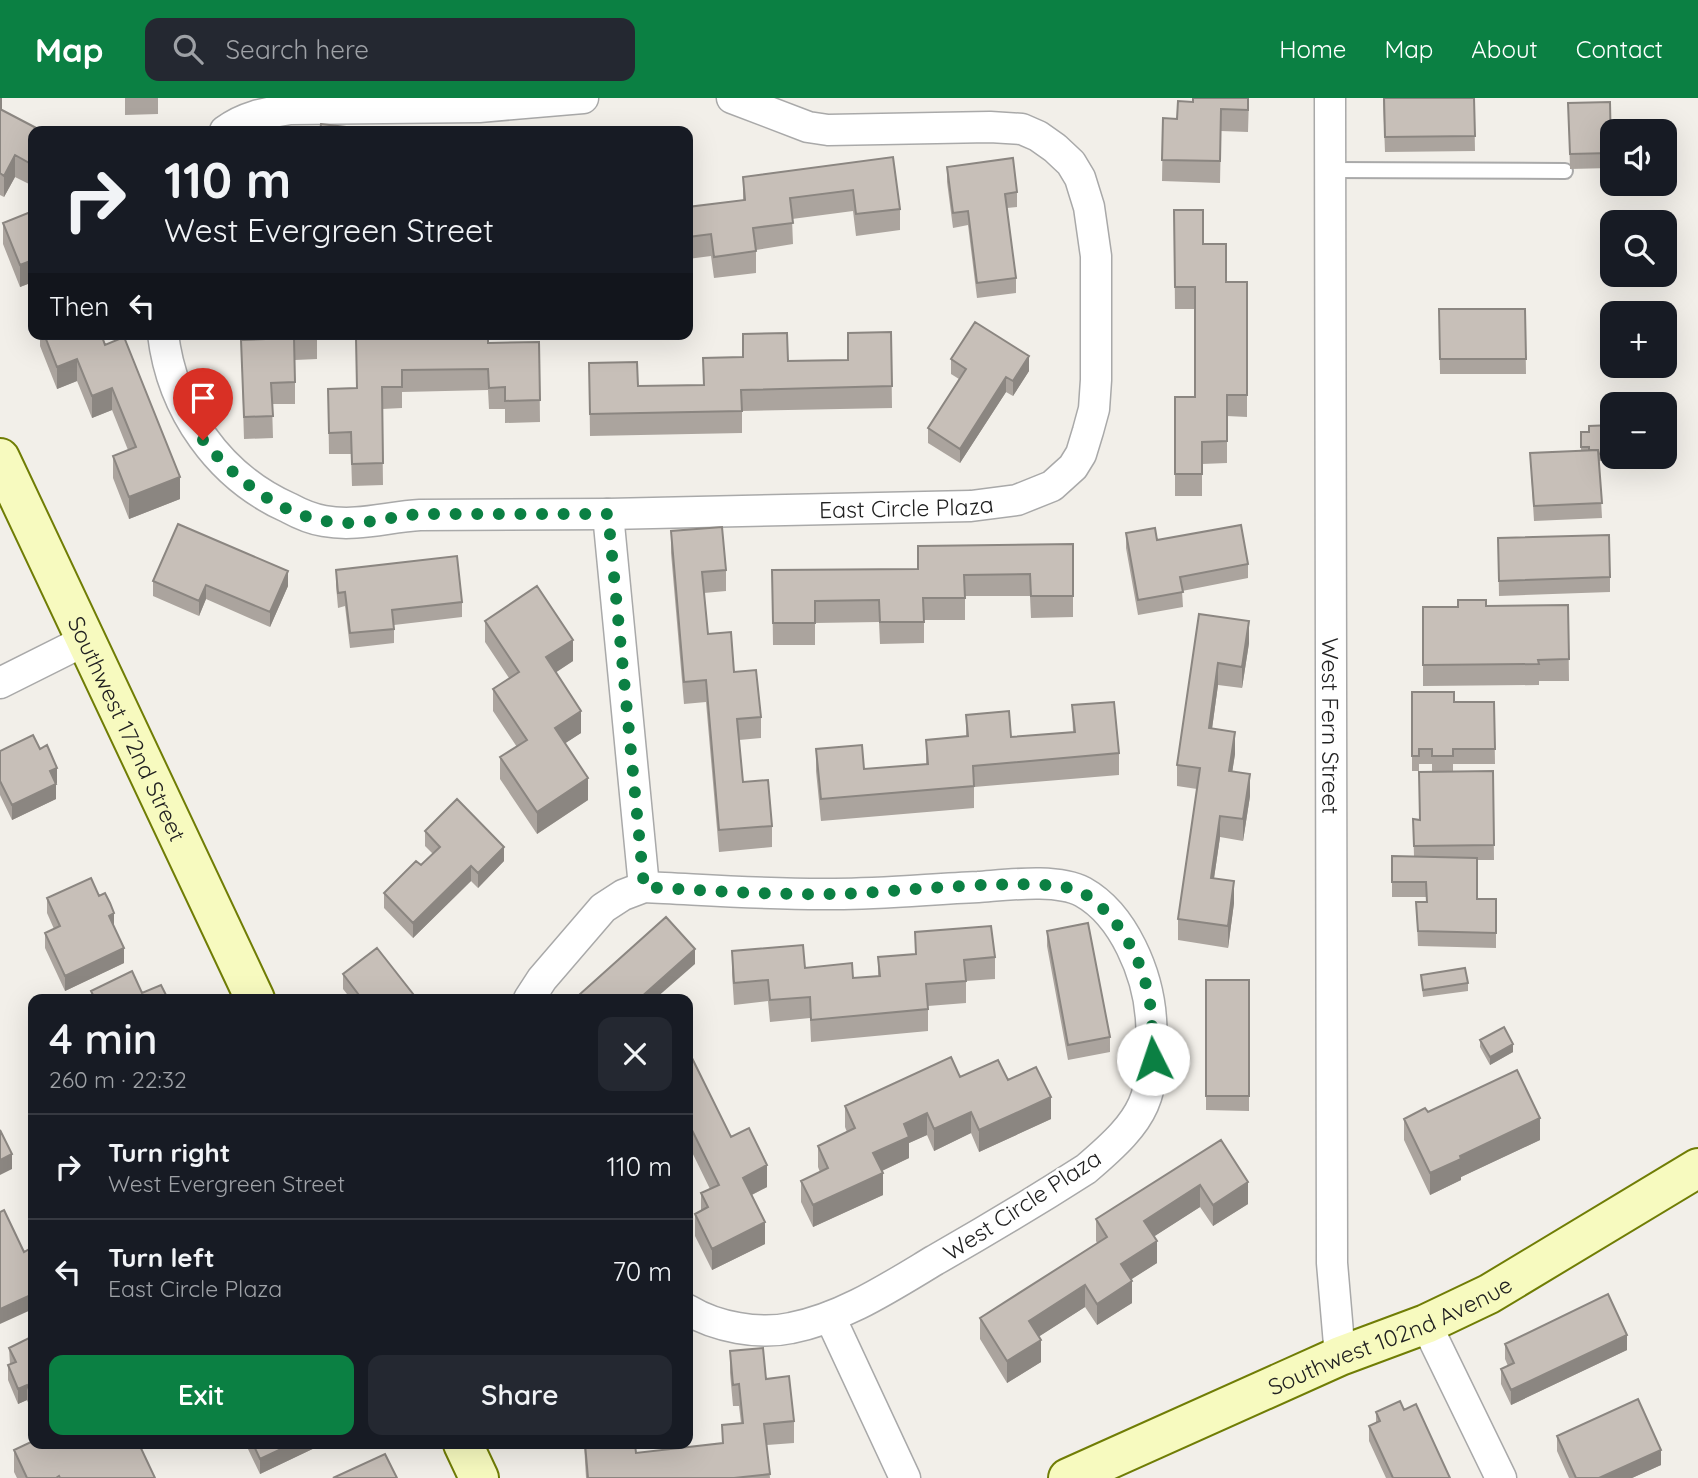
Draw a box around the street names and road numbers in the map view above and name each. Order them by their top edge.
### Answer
street label: East Circle Plaza [819,489,995,524]
street label: Southwest 172nd Street [62,611,193,846]
street label: West Fern Street [1316,638,1346,815]
street label: West Circle Plaza [938,1143,1106,1267]
street label: Southwest 102nd Avenue [1263,1269,1517,1401]

